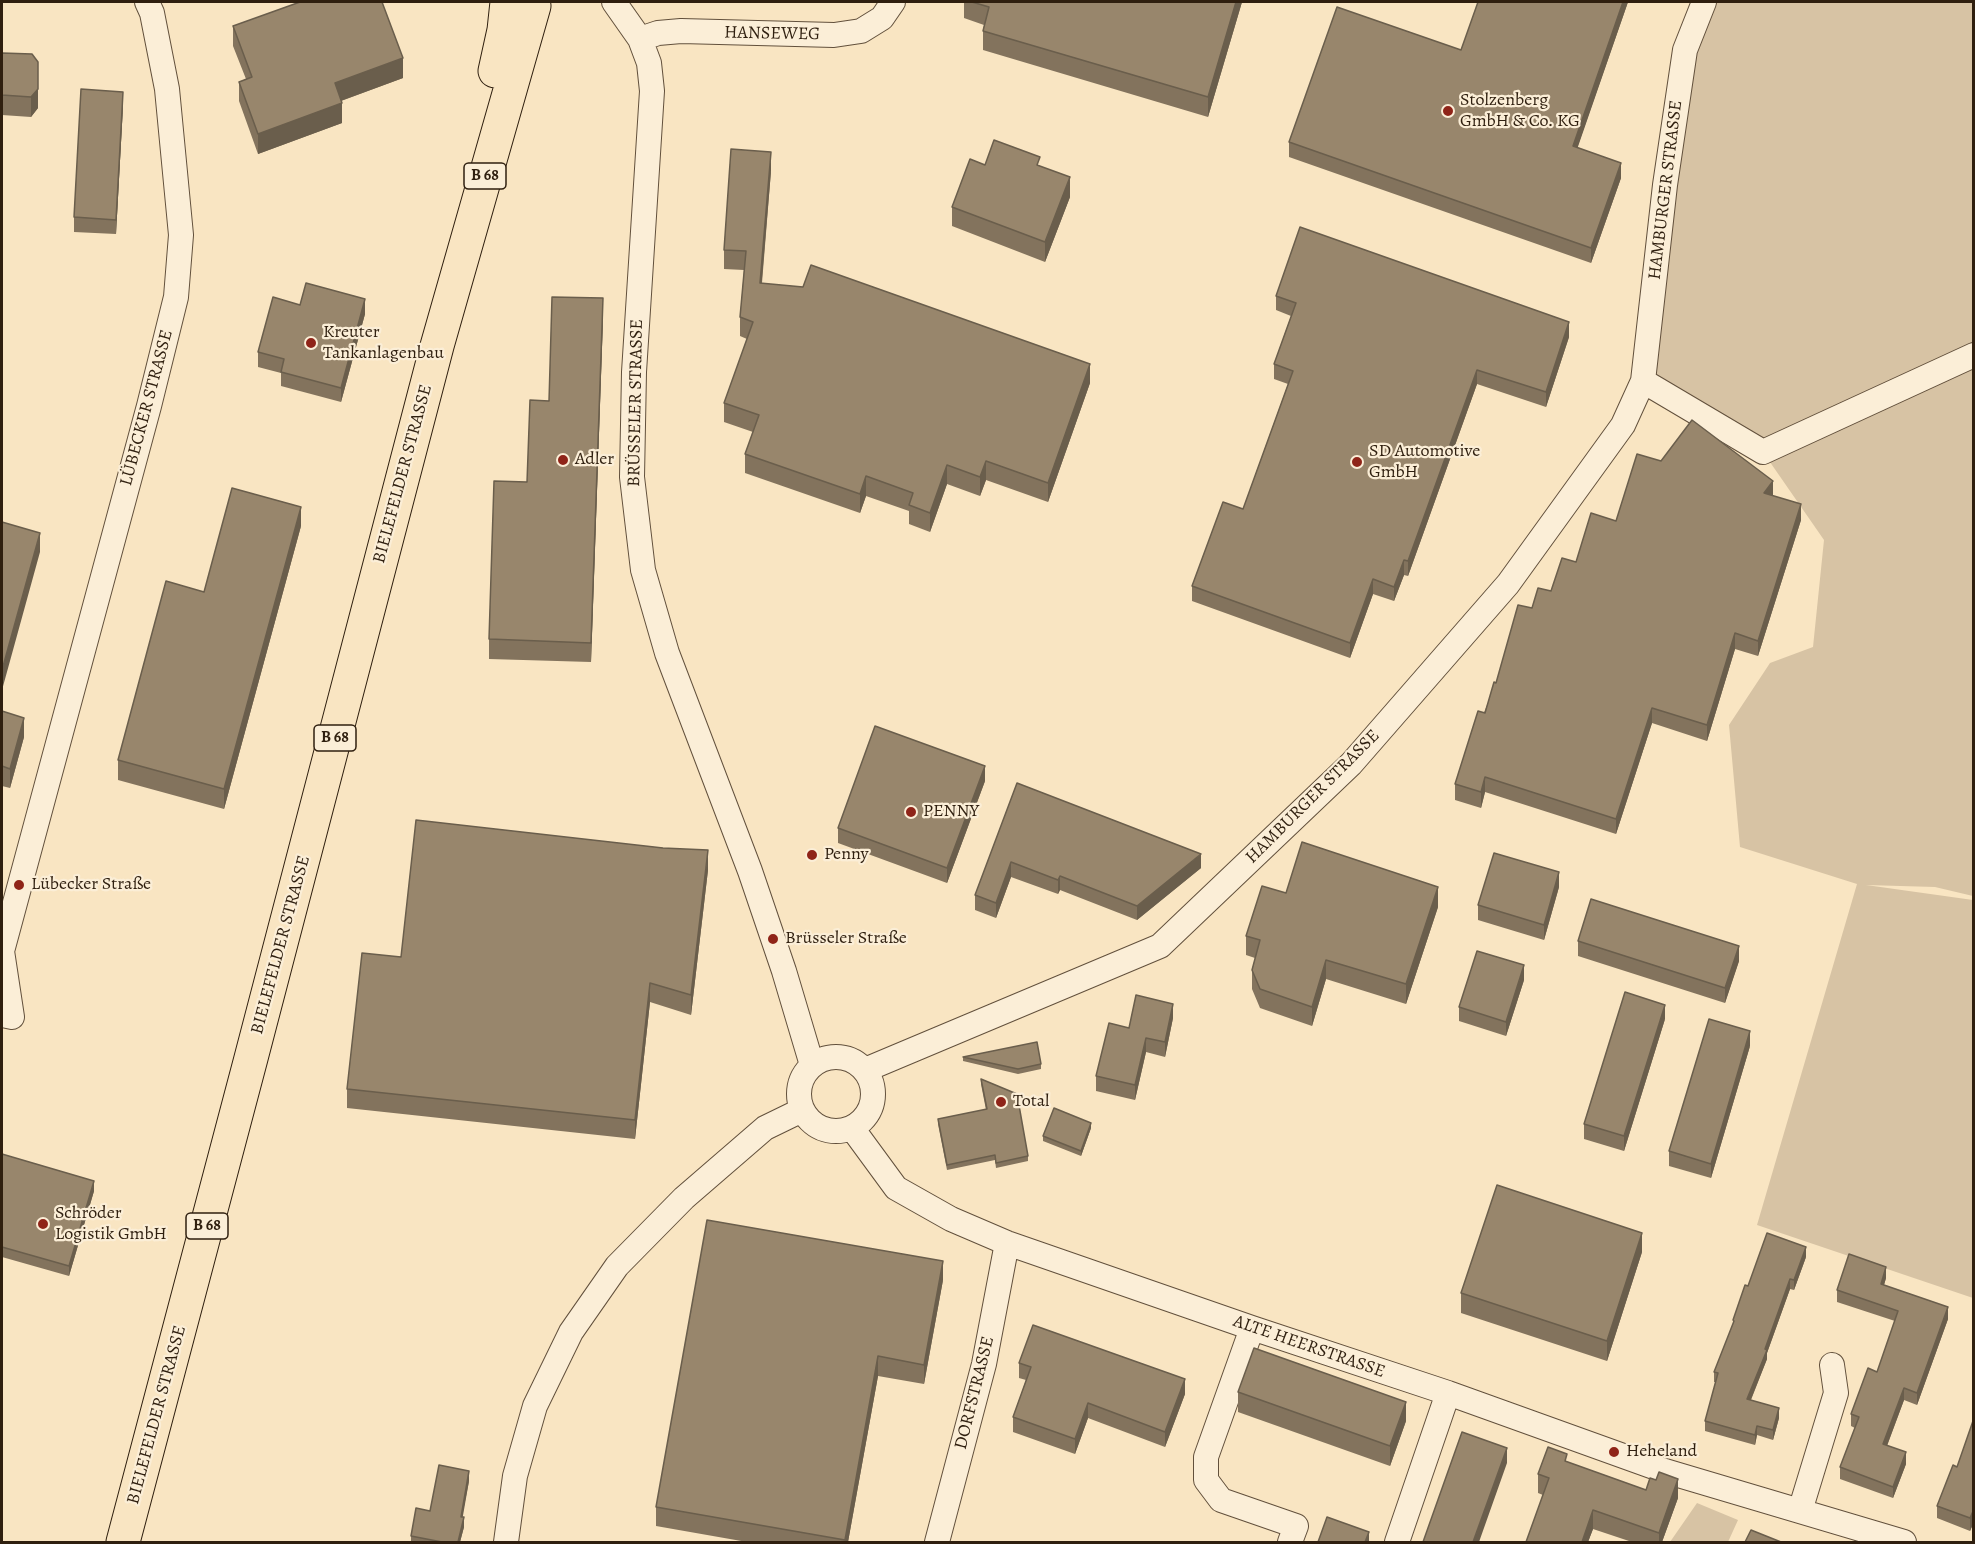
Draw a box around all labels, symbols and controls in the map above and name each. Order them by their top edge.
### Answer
street label: HANSEWEG [724,22,820,46]
place label: Stolzenberg GmbH & Co. KG [1460,90,1580,132]
street label: HAMBURGER STRASSE [1644,99,1688,281]
marker: Stolzenberg GmbH & Co. KG [1441,104,1455,118]
road number: B 68 [464,163,506,189]
street label: BRÜSSELER STRASSE [624,319,648,487]
place label: Kreuter Tankanlagenbau [323,322,444,364]
street label: LÜBECKER STRASSE [116,328,178,488]
marker: Kreuter Tankanlagenbau [304,336,318,350]
street label: BIELEFELDER STRASSE [369,382,437,566]
place label: SD Automotive GmbH [1369,441,1480,484]
place label: Adler [575,449,614,471]
marker: Adler [556,453,570,467]
marker: SD Automotive GmbH [1350,455,1364,469]
road number: B 68 [314,725,356,751]
street label: HAMBURGER STRASSE [1241,725,1385,869]
place label: PENNY [923,801,979,823]
marker: PENNY [904,805,918,819]
place label: Penny [824,844,869,866]
marker: Penny [805,848,819,862]
street label: BIELEFELDER STRASSE [247,853,315,1037]
place label: Lübecker Straße [31,874,151,896]
marker: Lübecker Straße [12,878,26,892]
place label: Brüsseler Straße [785,928,907,950]
marker: Brüsseler Straße [766,932,780,946]
place label: Total [1013,1091,1049,1113]
marker: Total [994,1095,1008,1109]
place label: Schröder Logistik GmbH [55,1203,167,1246]
road number: B 68 [186,1213,228,1239]
marker: Schröder Logistik GmbH [36,1217,50,1231]
street label: ALTE HEERSTRASSE [1230,1311,1388,1383]
street label: BIELEFELDER STRASSE [123,1323,191,1507]
street label: DORFSTRASSE [950,1334,1000,1452]
place label: Heheland [1626,1441,1697,1463]
marker: Heheland [1607,1445,1621,1459]

